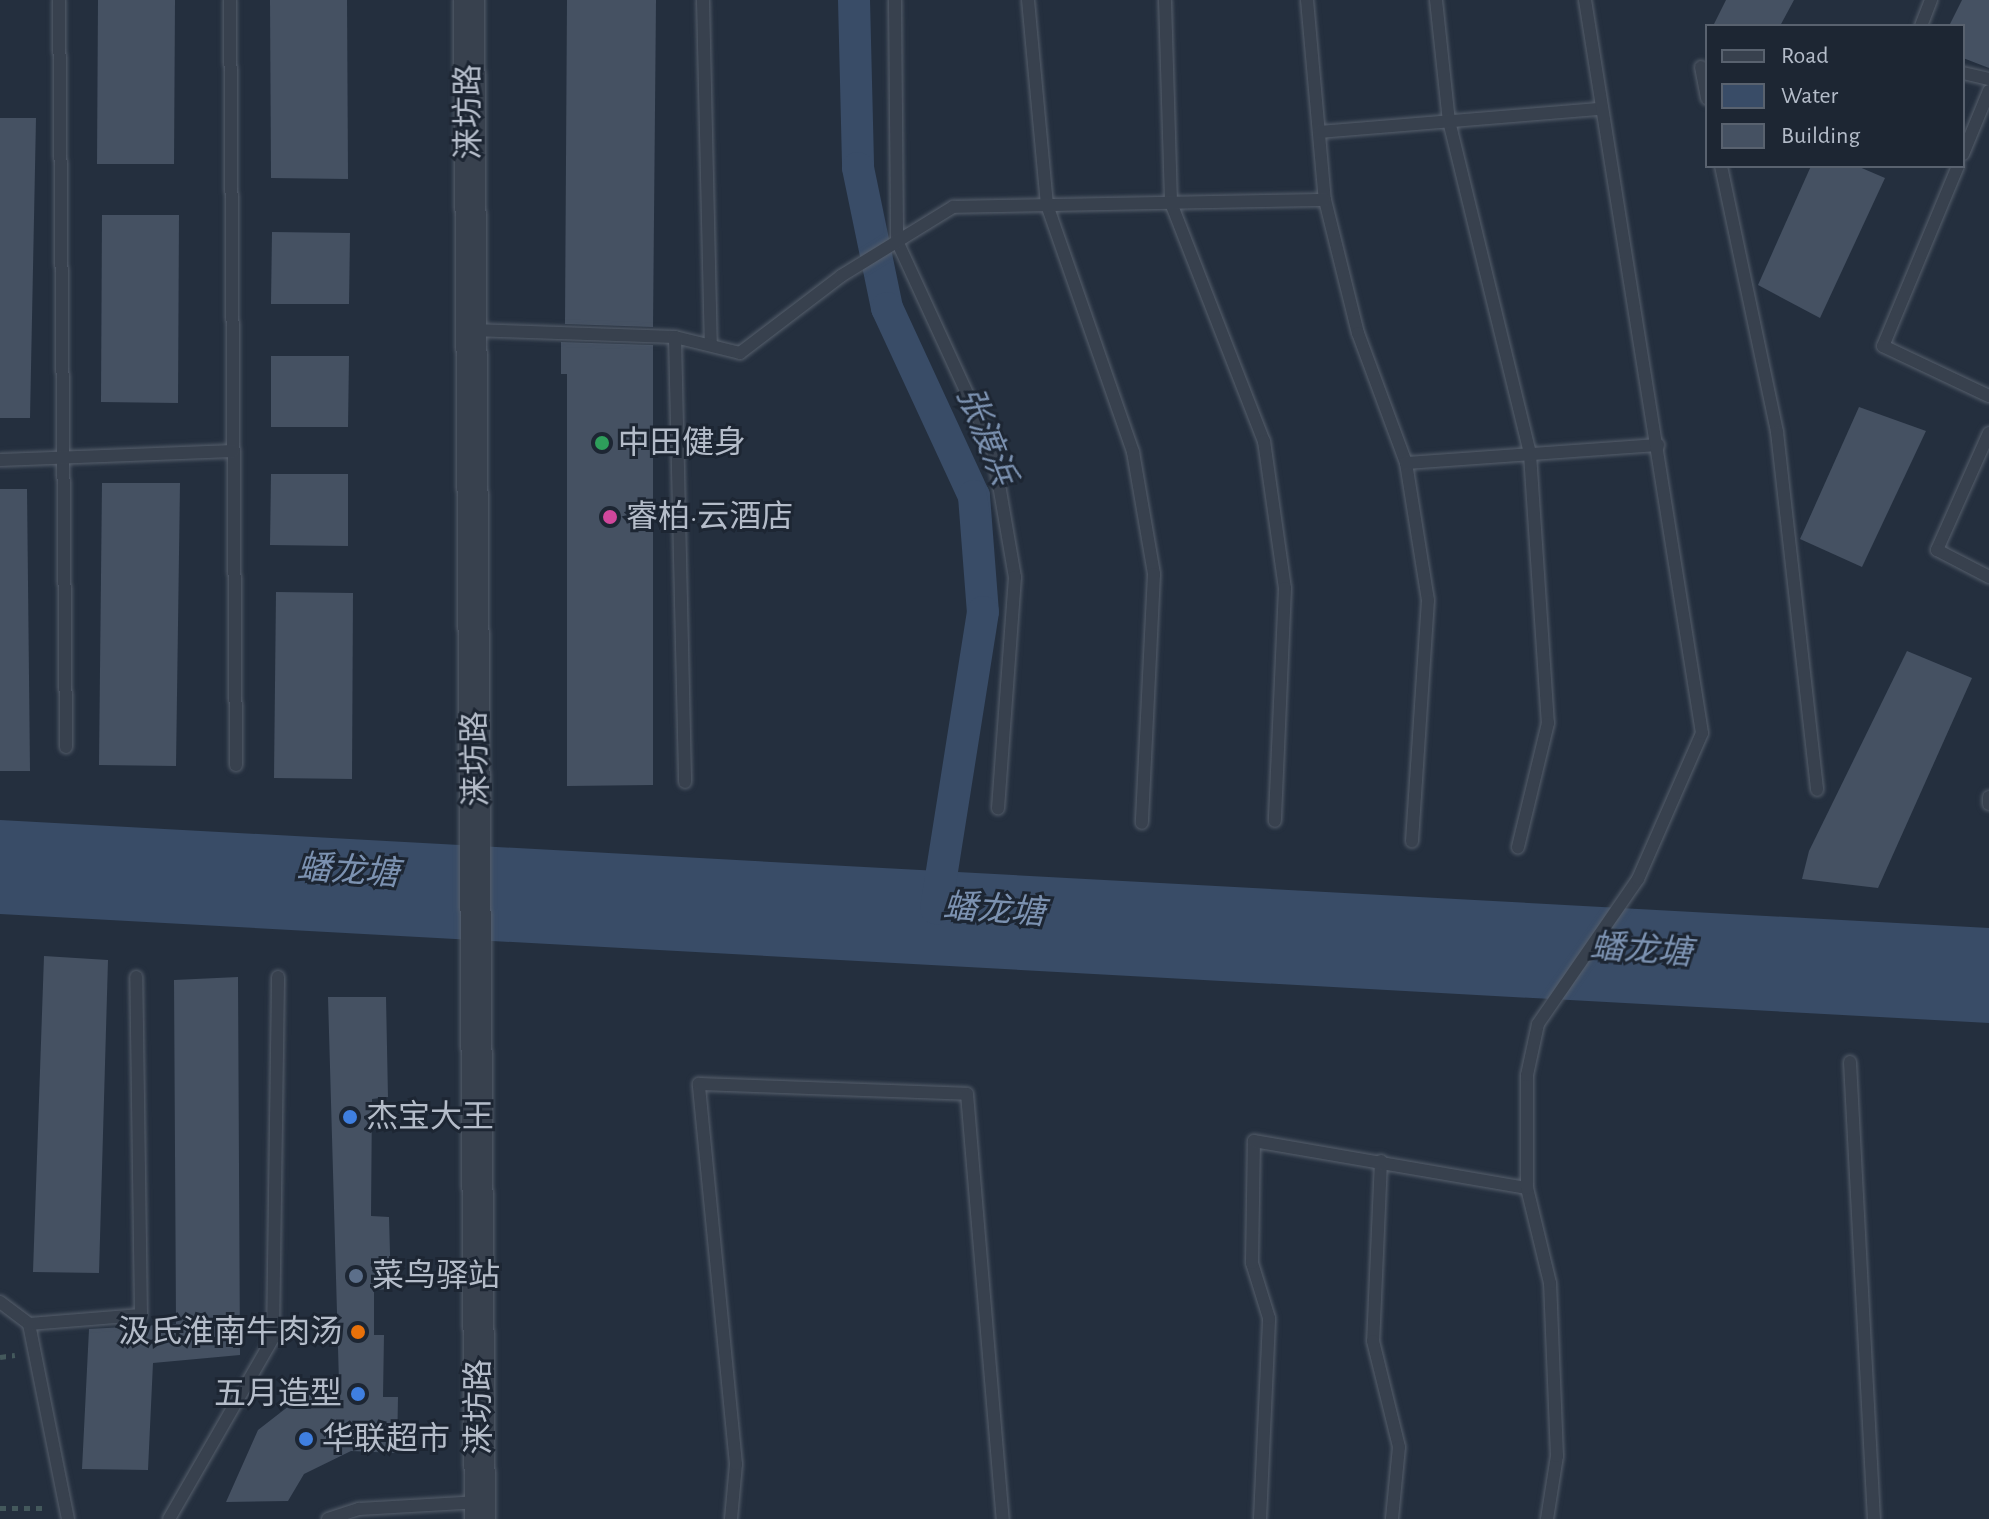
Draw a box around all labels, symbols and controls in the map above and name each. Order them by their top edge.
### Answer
legend [1705,24,1965,168]
text: Road [1781,44,1829,68]
street label: 涞坊路 [450,64,488,160]
text: Water [1781,84,1838,108]
text: Building [1781,124,1860,148]
water label: 张渡浜 [947,381,1023,491]
place label: 中田健身 [618,424,746,462]
marker: 中田健身 [593,434,611,452]
place label: 睿柏·云酒店 [626,498,793,536]
marker: 睿柏·云酒店 [601,508,619,526]
street label: 涞坊路 [456,711,496,807]
water label: 蟠龙塘 [296,848,400,896]
water label: 蟠龙塘 [942,887,1046,935]
water label: 蟠龙塘 [1589,927,1693,975]
place label: 杰宝大王 [366,1098,494,1136]
marker: 杰宝大王 [341,1108,359,1126]
place label: 菜鸟驿站 [372,1257,500,1295]
marker: 菜鸟驿站 [347,1267,365,1285]
place label: 汲氏淮南牛肉汤 [118,1313,342,1351]
marker: 汲氏淮南牛肉汤 [349,1323,367,1341]
street label: 涞坊路 [460,1359,498,1455]
place label: 五月造型 [214,1375,342,1413]
marker: 五月造型 [349,1385,367,1403]
place label: 华联超市 [322,1420,450,1458]
marker: 华联超市 [297,1430,315,1448]

